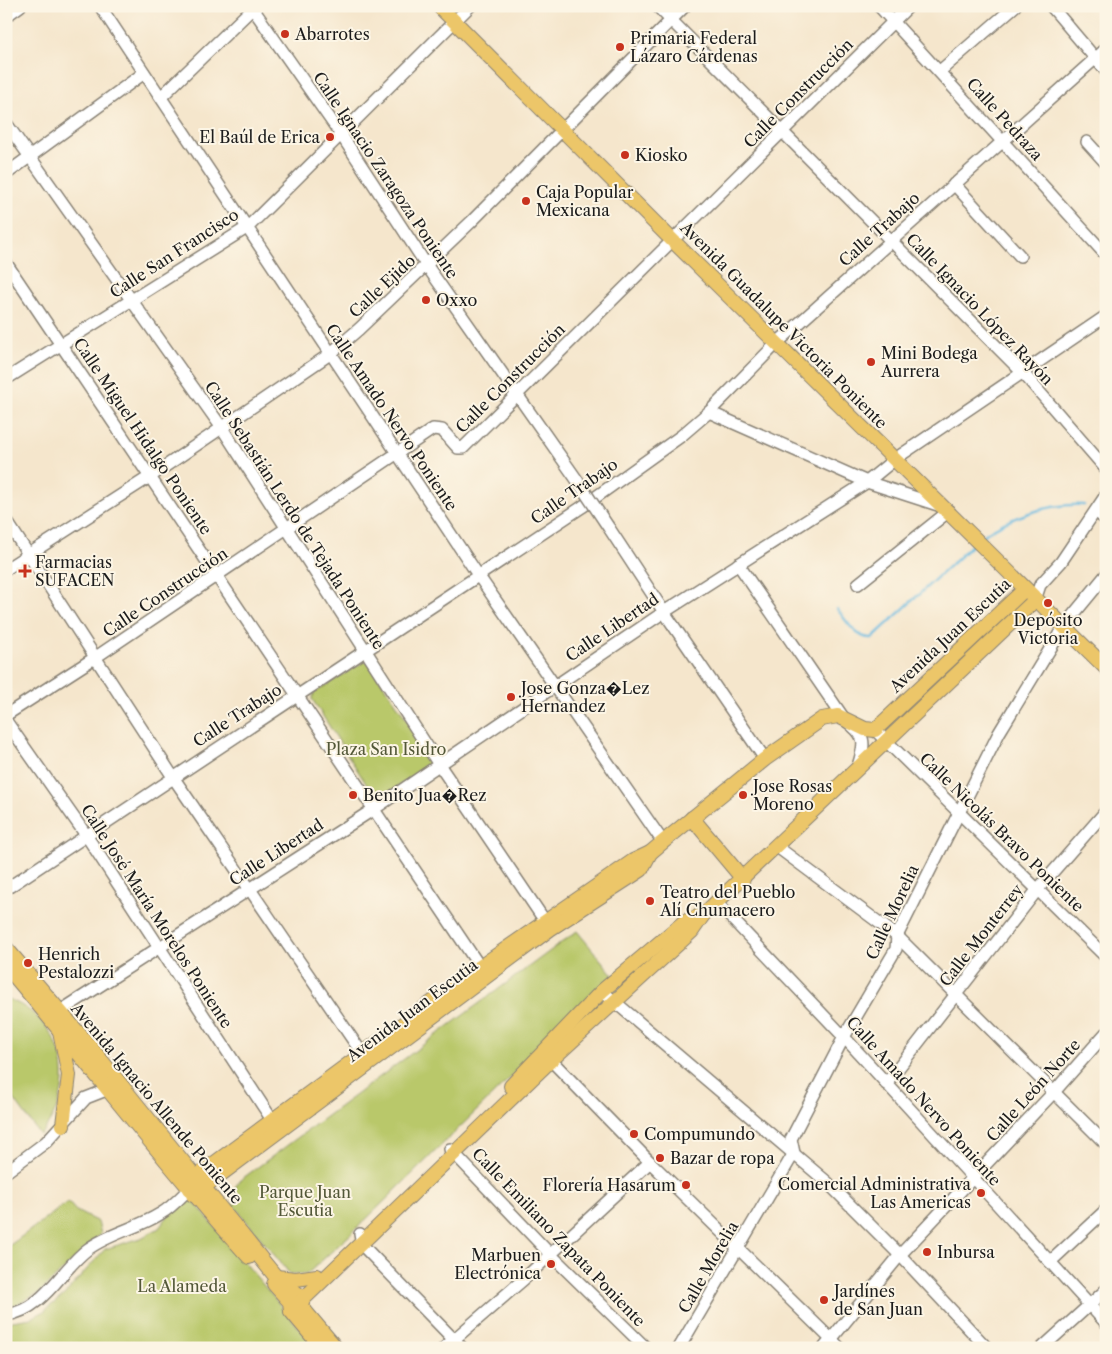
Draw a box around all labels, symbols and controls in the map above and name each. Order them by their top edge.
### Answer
place label: Abarrotes [294,24,370,44]
marker: Abarrotes [279,28,291,40]
place label: Primaria Federal Lázaro Cárdenas [630,28,758,66]
street label: Calle Construcción [739,34,857,152]
marker: Primaria Federal Lázaro Cárdenas [614,41,626,53]
street label: Calle Ignacio Zaragoza Poniente [309,68,463,282]
street label: Calle Pedraza [963,74,1048,165]
place label: El Baúl de Erica [199,127,321,147]
marker: El Baúl de Erica [324,131,336,143]
place label: Kiosko [635,145,688,165]
marker: Kiosko [619,149,631,161]
place label: Caja Popular Mexicana [536,182,634,220]
street label: Calle Trabajo [835,187,924,270]
marker: Caja Popular Mexicana [520,195,532,207]
street label: Calle San Francisco [106,204,242,302]
street label: Avenida Guadalupe Victoria Poniente [676,217,892,433]
street label: Calle Ignacio López Rayón [902,229,1058,389]
street label: Calle Ejido [345,250,419,322]
place label: Oxxo [436,290,477,310]
marker: Oxxo [420,294,432,306]
street label: Calle Construcción [451,319,569,437]
street label: Calle Amado Nervo Poniente [322,320,462,514]
street label: Calle Miguel Hidalgo Poniente [70,334,217,538]
place label: Mini Bodega Aurrera [880,343,978,381]
marker: Mini Bodega Aurrera [865,356,877,368]
street label: Calle Sebastián Lerdo de Tejada Poniente [201,377,389,653]
street label: Calle Trabajo [527,454,622,528]
street label: Calle Construcción [99,543,231,641]
place label: Farmacias SUFACEN [35,552,114,590]
marker: Farmacias SUFACEN [19,565,31,577]
street label: Avenida Juan Escutia [884,573,1015,697]
street label: Calle Libertad [562,588,663,665]
marker: Depósito Victoria [1042,597,1054,609]
place label: Depósito Victoria [1014,610,1083,648]
place label: Jose Gonza�Lez Hernandez [518,678,650,716]
street label: Calle Trabajo [189,679,285,751]
marker: Jose Gonza�Lez Hernandez [505,691,517,703]
park label: Plaza San Isidro [326,739,446,759]
street label: Calle Nicolás Bravo Poniente [916,748,1088,916]
place label: Jose Rosas Moreno [750,776,832,814]
place label: Benito Jua�Rez [363,785,486,805]
marker: Benito Jua�Rez [347,789,359,801]
marker: Jose Rosas Moreno [737,789,749,801]
street label: Calle José María Morelos Poniente [77,800,237,1032]
street label: Calle Libertad [225,814,327,890]
street label: Calle Morelia [861,861,923,963]
street label: Calle Monterrey [935,879,1028,990]
place label: Teatro del Pueblo Alí Chumacero [659,882,796,920]
marker: Teatro del Pueblo Alí Chumacero [644,895,656,907]
place label: Henrich Pestalozzi [38,944,114,982]
street label: Avenida Juan Escutia [342,954,482,1066]
marker: Henrich Pestalozzi [22,957,34,969]
street label: Avenida Ignacio Allende Poniente [66,998,247,1208]
street label: Calle Amado Nervo Poniente [843,1012,1005,1190]
street label: Calle León Norte [982,1035,1084,1145]
place label: Compumundo [644,1124,755,1144]
marker: Compumundo [628,1128,640,1140]
street label: Calle Emiliano Zapata Poniente [468,1144,650,1331]
place label: Bazar de ropa [670,1148,775,1168]
marker: Bazar de ropa [654,1152,666,1164]
place label: Comercial Administrativa Las Americas [778,1174,972,1212]
place label: Florería Hasarum [543,1175,676,1195]
marker: Florería Hasarum [680,1179,692,1191]
park label: Parque Juan Escutia [259,1182,351,1220]
marker: Comercial Administrativa Las Americas [975,1187,987,1199]
street label: Calle Morelia [674,1217,743,1316]
place label: Inbursa [937,1242,995,1262]
place label: Marbuen Electrónica [454,1245,542,1283]
marker: Inbursa [921,1246,933,1258]
marker: Marbuen Electrónica [545,1258,557,1270]
park label: La Alameda [137,1276,227,1296]
place label: Jardínes de San Juan [831,1281,923,1319]
marker: Jardínes de San Juan [818,1294,830,1306]

